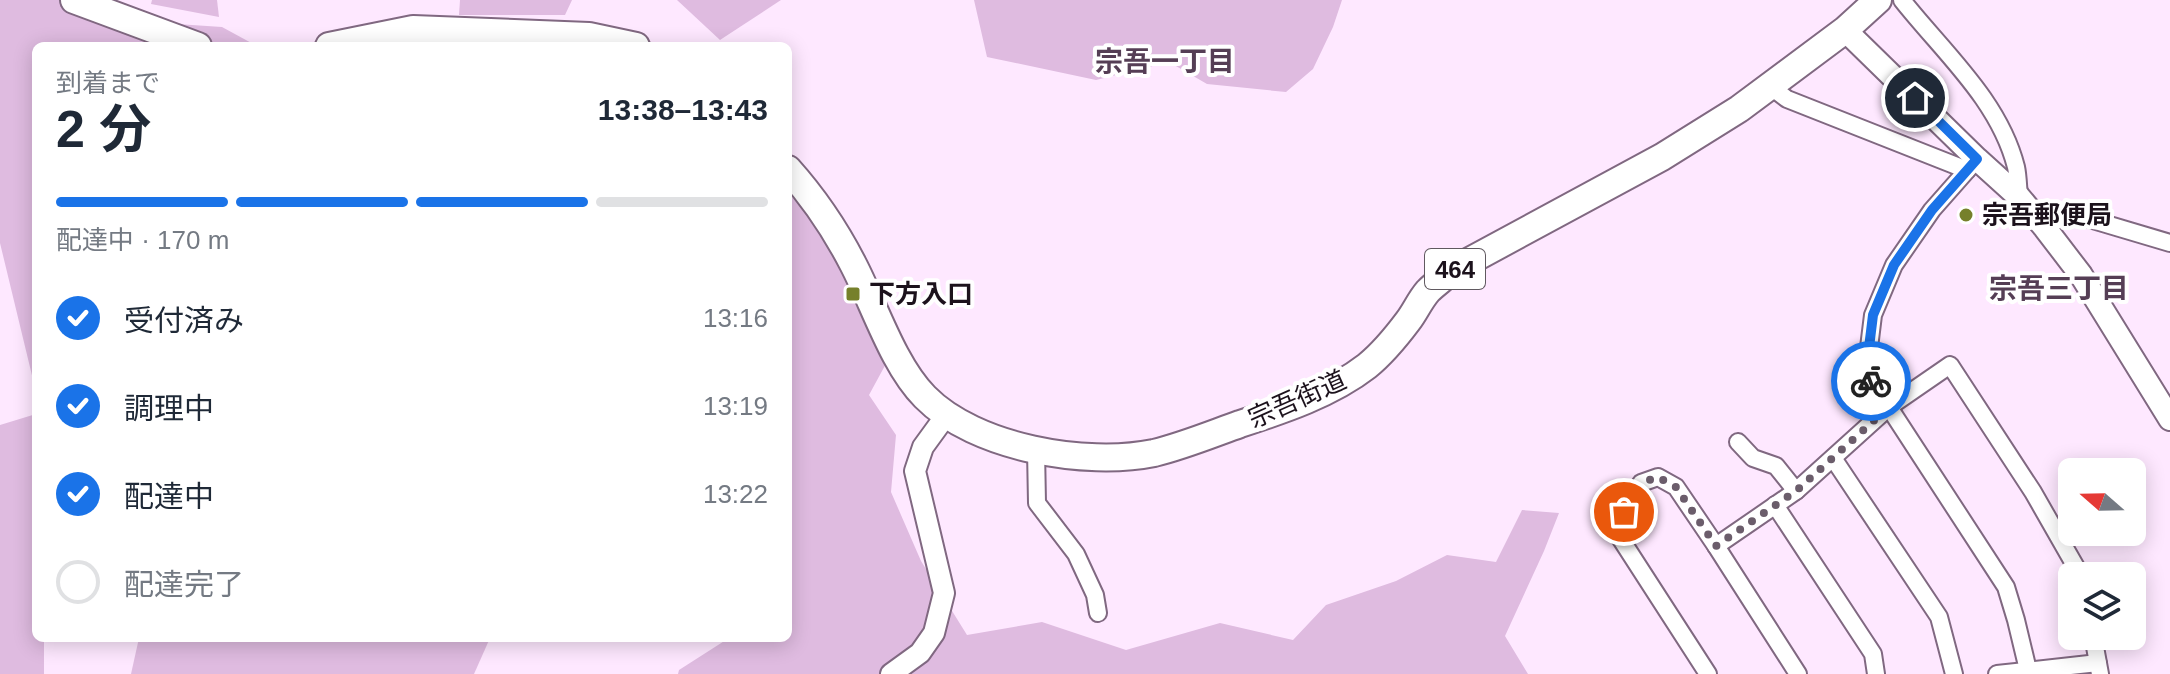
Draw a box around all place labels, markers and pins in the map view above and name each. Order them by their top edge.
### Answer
pin [1881,64,1949,132]
place label: 宗吾郵便局 [1982,200,2112,230]
marker: 宗吾郵便局 [1957,206,1975,224]
place label: 下方入口 [869,279,973,309]
marker: 下方入口 [844,285,862,303]
pin [1590,478,1658,546]

